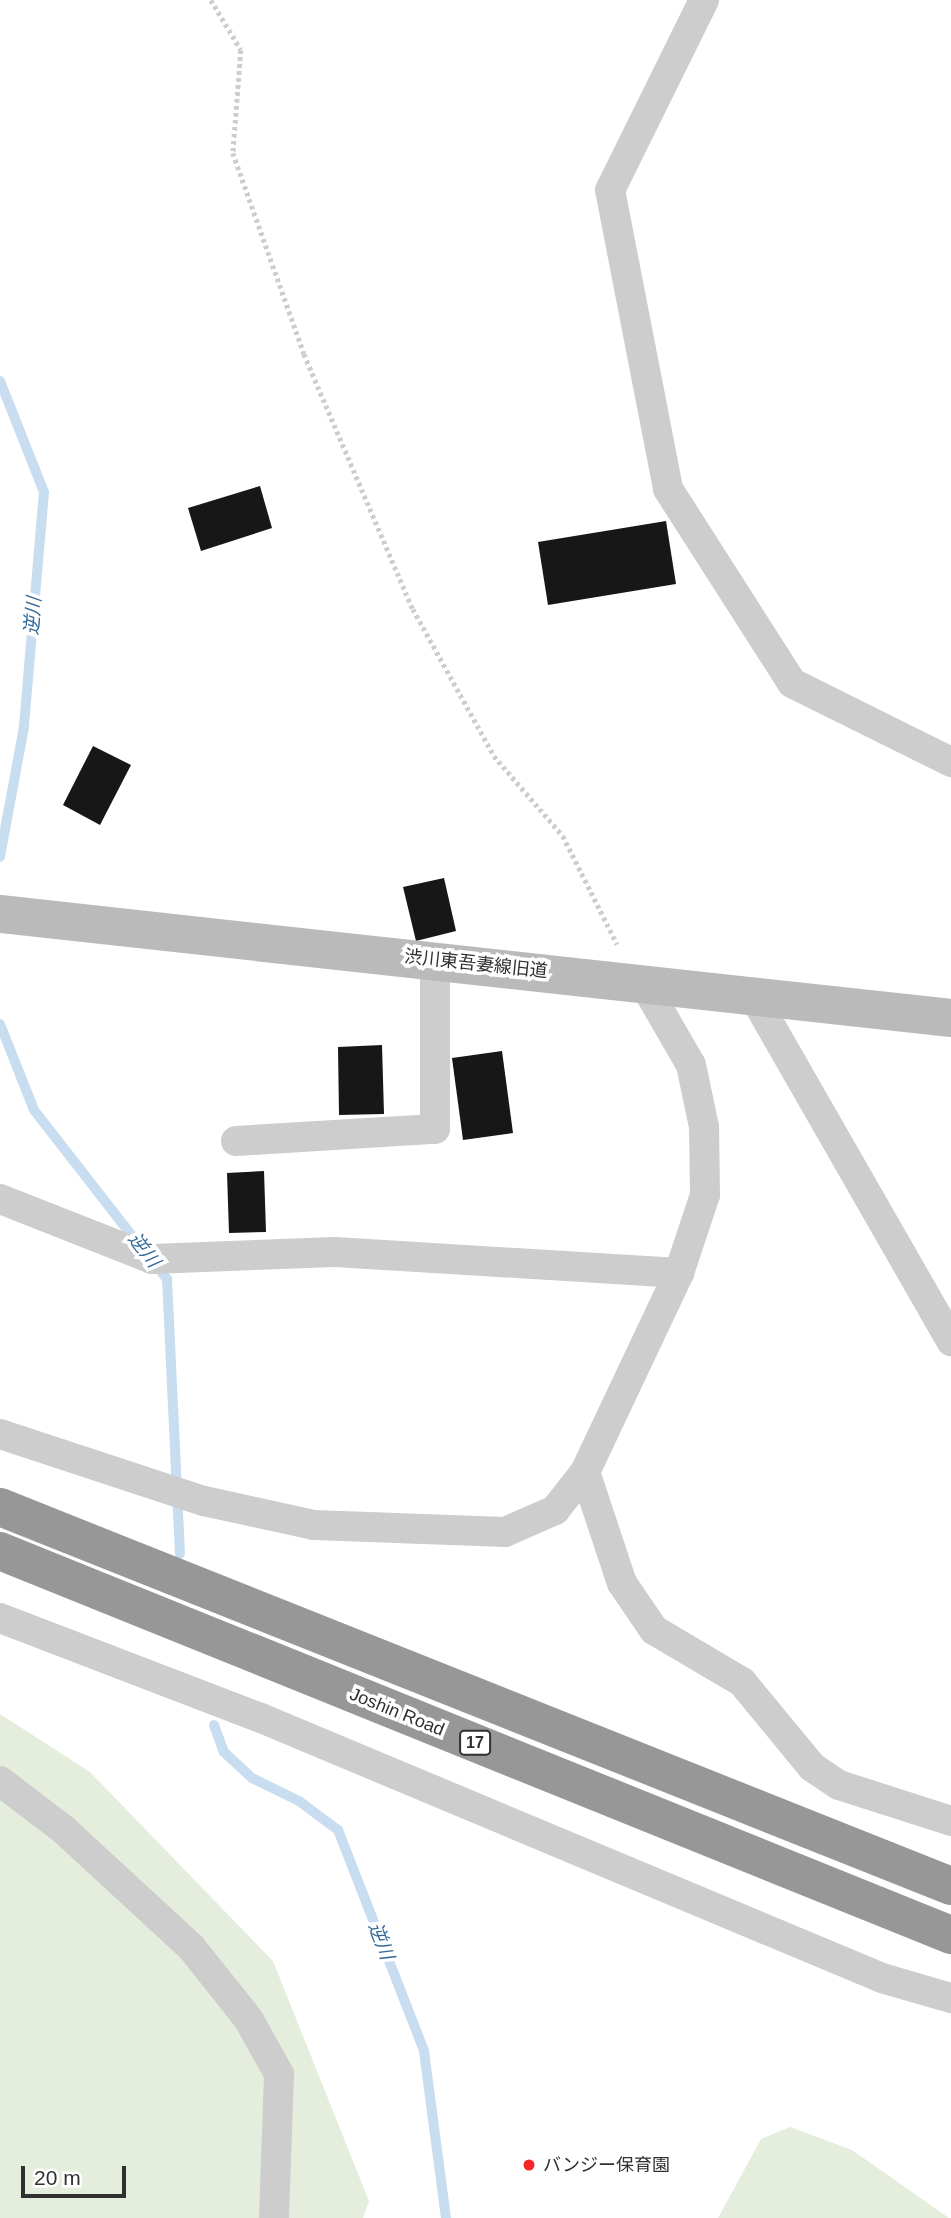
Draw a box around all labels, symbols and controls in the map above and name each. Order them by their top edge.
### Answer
water label: 逆川 [20,596,46,636]
street label: 渋川東吾妻線旧道 [403,946,549,982]
water label: 逆川 [123,1228,165,1272]
street label: Joshin Road [347,1683,447,1741]
road number: 17 [458,1730,492,1756]
water label: 逆川 [364,1919,398,1963]
scale bar [24,2152,130,2196]
place label: バンジー保育園 [543,2154,669,2176]
marker: バンジー保育園 [521,2157,537,2173]
text: 20 m [34,2166,81,2189]

